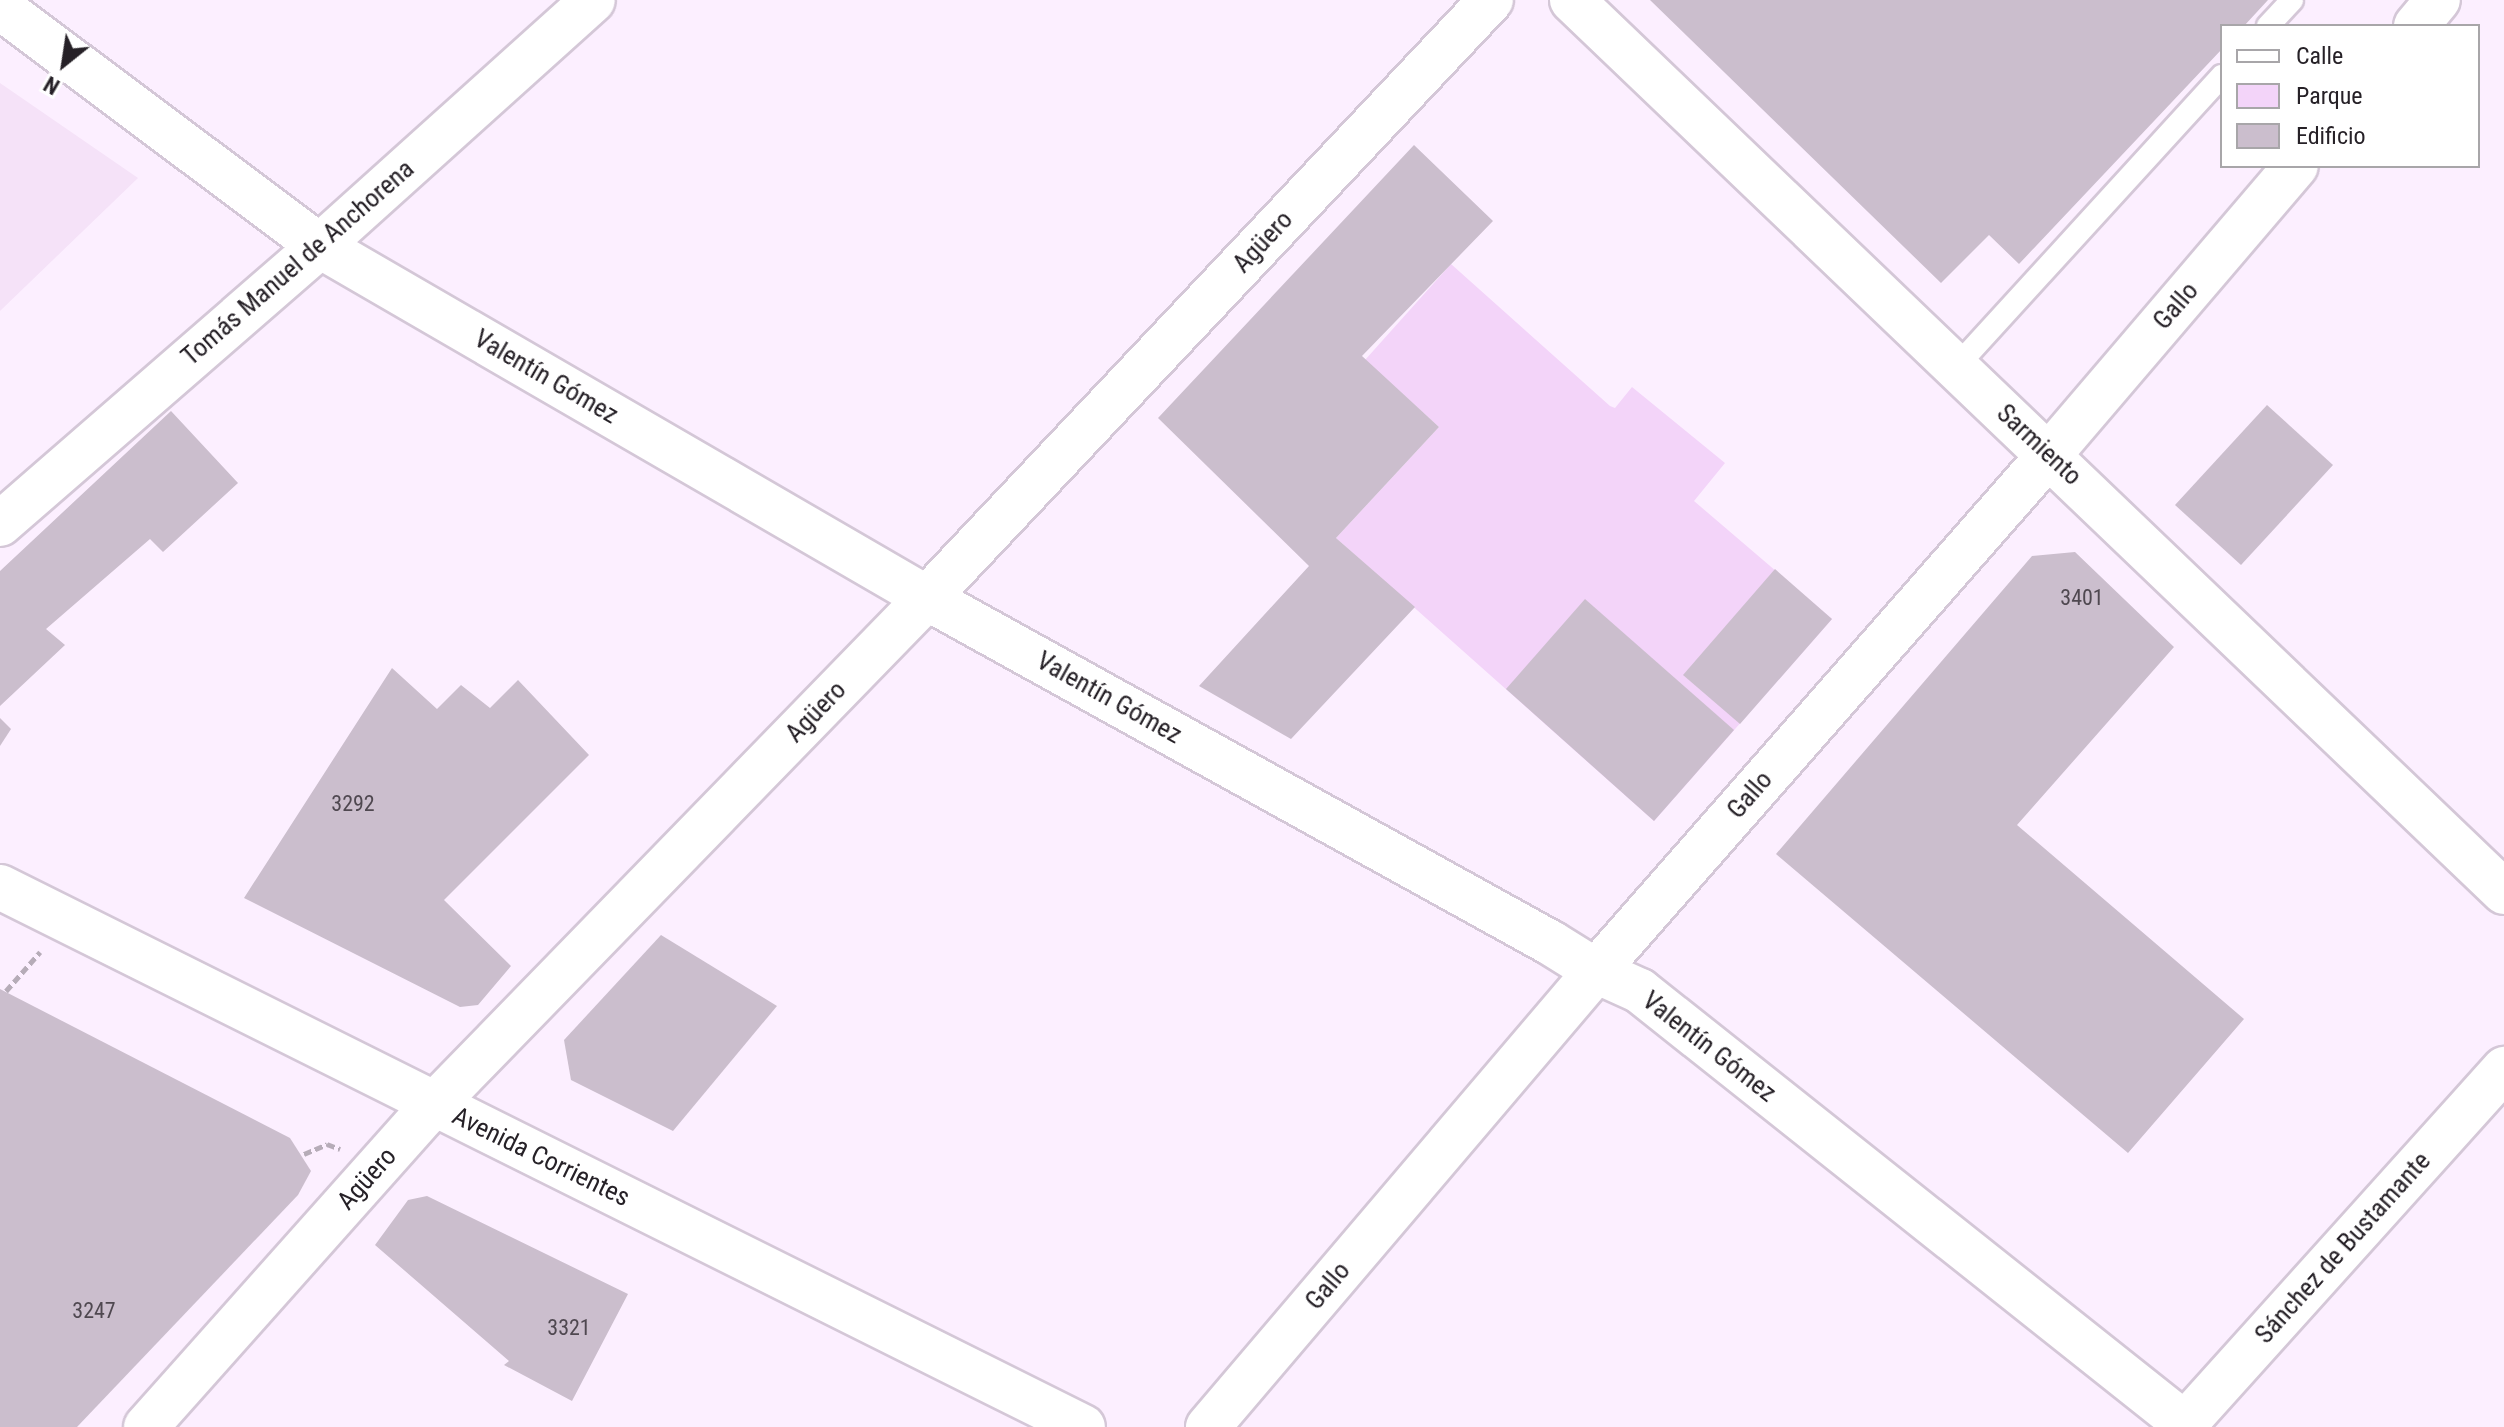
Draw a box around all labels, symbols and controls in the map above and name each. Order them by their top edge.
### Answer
north arrow [24,24,104,104]
legend [2220,24,2480,168]
text: Calle [2296,42,2343,70]
text: N [40,71,64,99]
text: Parque [2296,82,2363,110]
text: Edificio [2296,122,2366,150]
street label: Tomás Manuel de Anchorena [175,154,421,372]
street label: Agüero [1227,205,1299,279]
street label: Gallo [2147,276,2205,336]
street label: Valentín Gómez [468,323,624,431]
street label: Sarmiento [1990,398,2088,492]
house number: 3401 [2060,585,2104,611]
street label: Valentín Gómez [1031,645,1187,751]
street label: Agüero [779,675,853,749]
street label: Gallo [1721,765,1779,825]
house number: 3292 [331,791,375,817]
street label: Valentín Gómez [1636,985,1782,1109]
street label: Avenida Corrientes [447,1101,635,1213]
street label: Agüero [331,1141,403,1217]
street label: Sánchez de Bustamante [2249,1146,2437,1350]
street label: Gallo [1299,1256,1357,1316]
house number: 3247 [72,1298,116,1324]
house number: 3321 [547,1315,591,1341]

